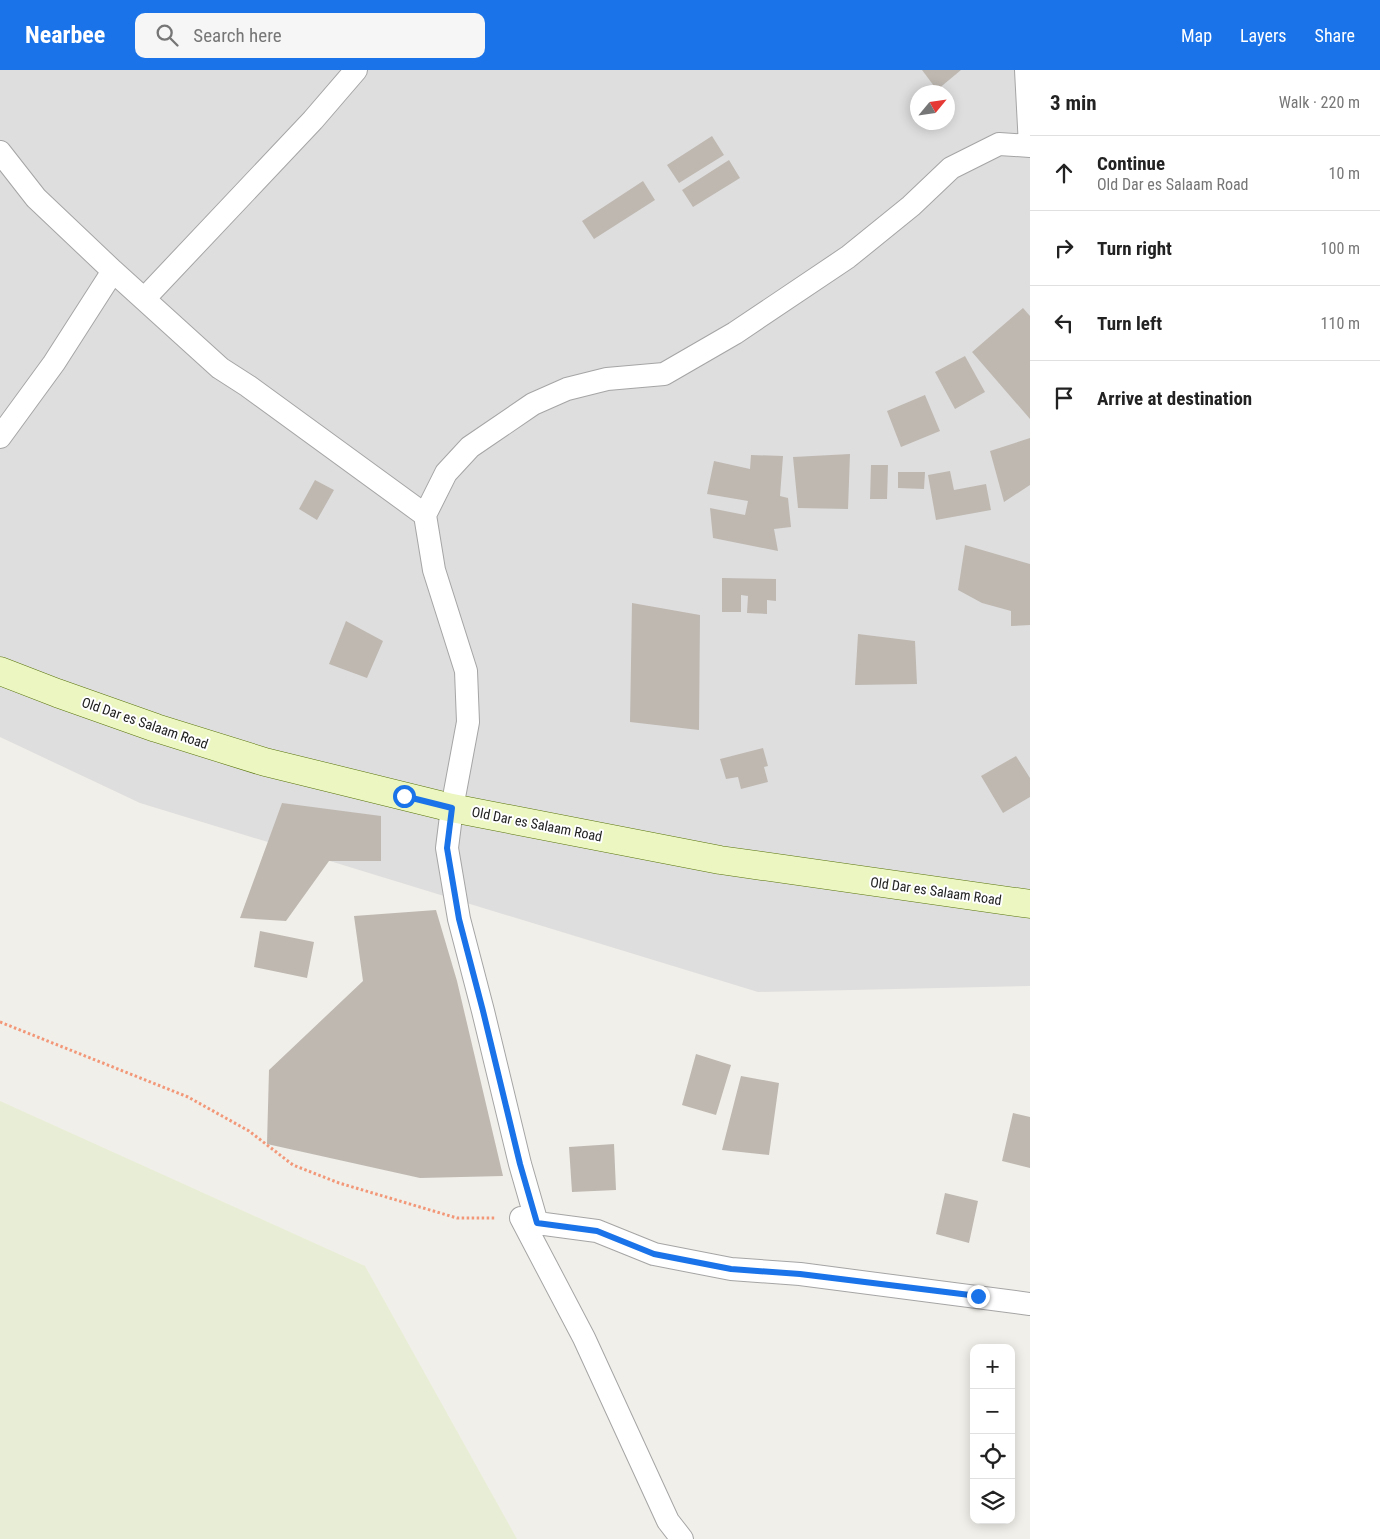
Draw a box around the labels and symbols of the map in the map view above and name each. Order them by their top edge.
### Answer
north arrow [910,85,955,130]
street label: Old Dar es Salaam Road [80,694,210,752]
route start [393,785,416,808]
street label: Old Dar es Salaam Road [470,803,604,845]
street label: Old Dar es Salaam Road [869,874,1003,908]
route end [967,1285,990,1308]

